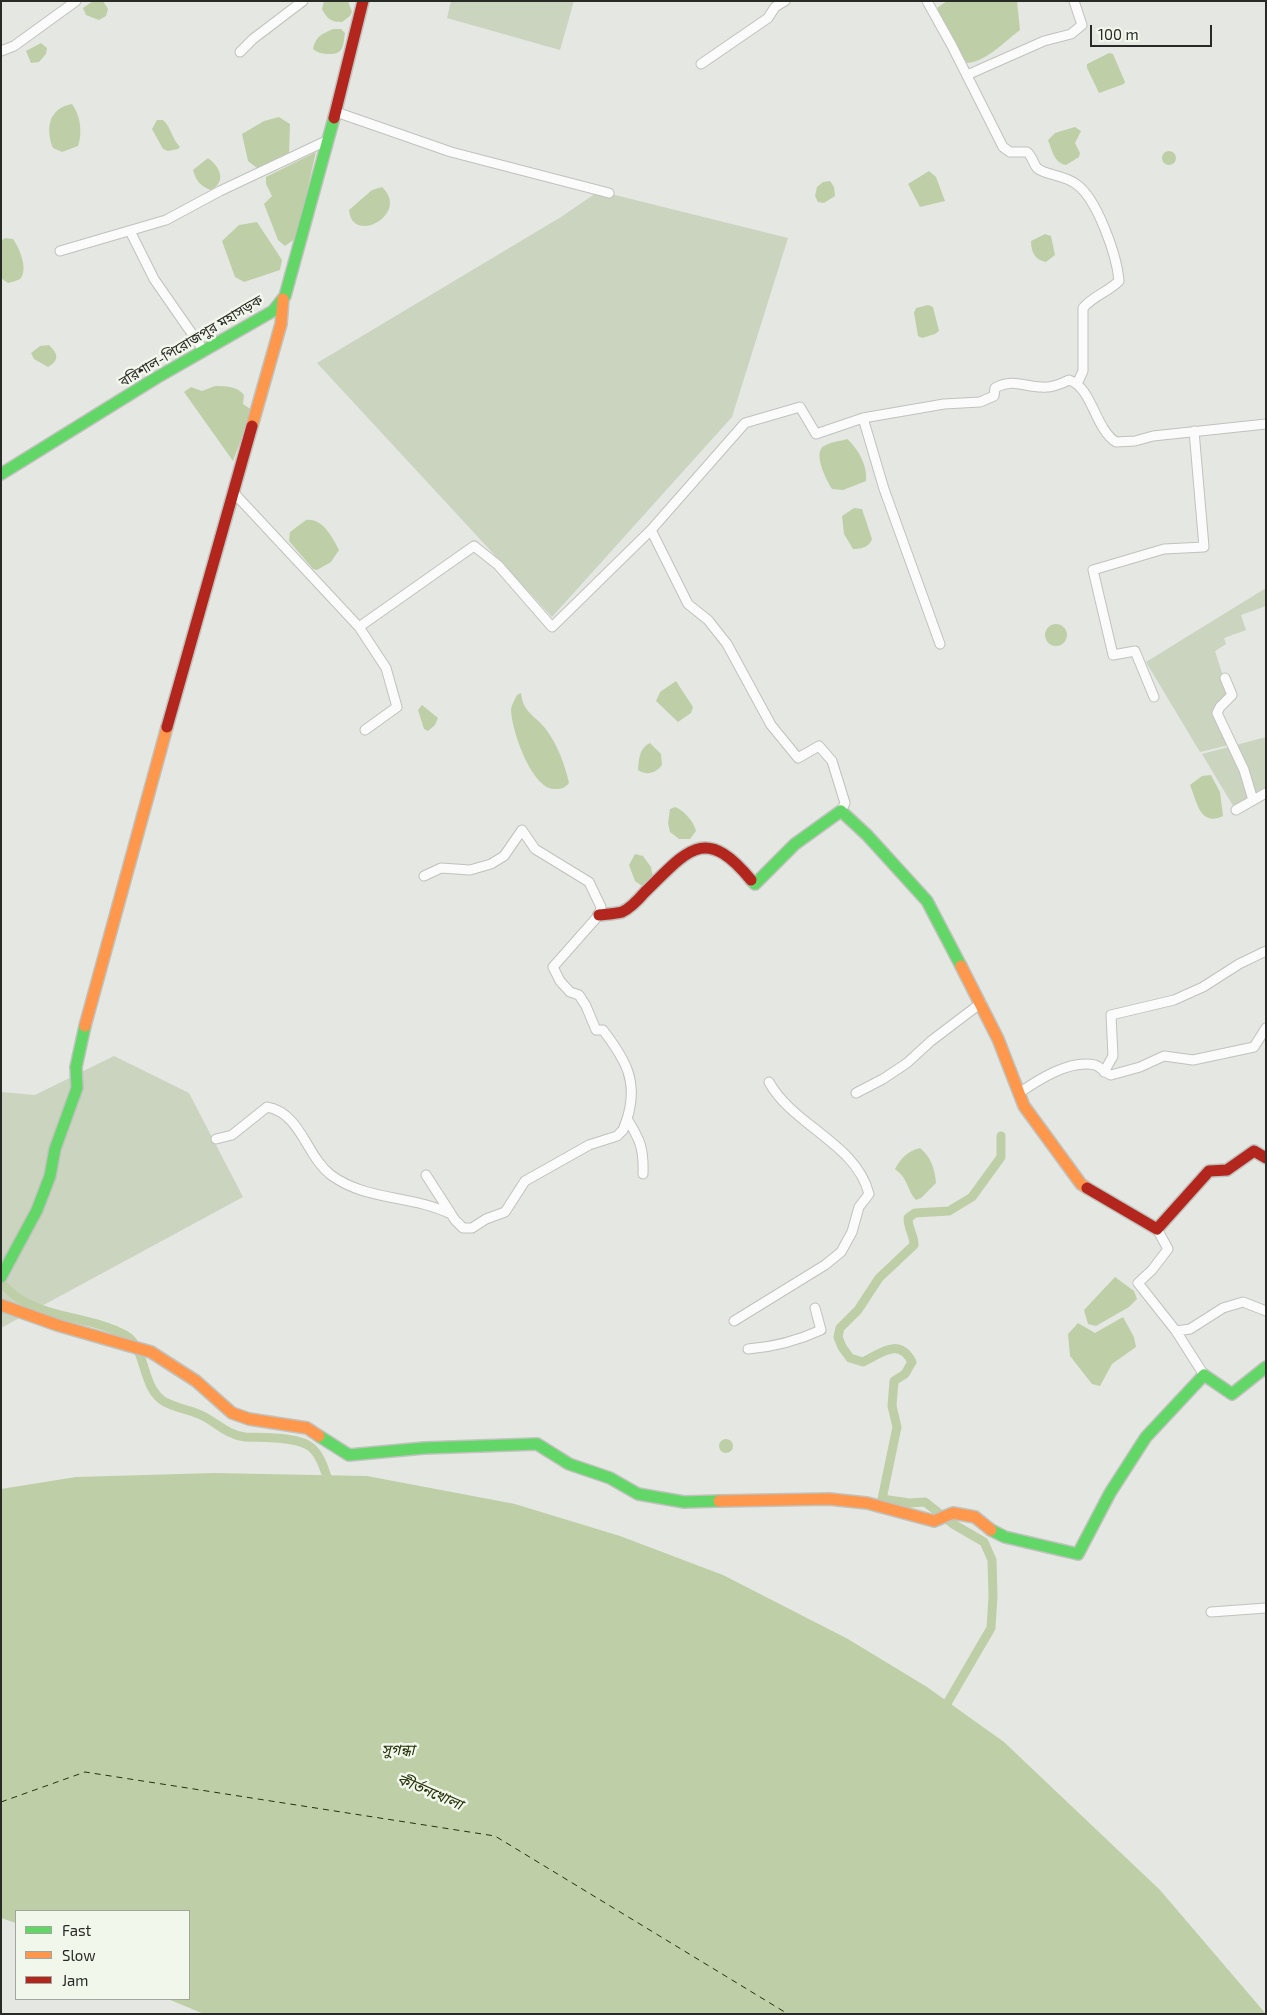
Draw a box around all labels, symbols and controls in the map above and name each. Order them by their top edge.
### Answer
scale bar [1092,15,1214,47]
text: 100 m [1098,25,1139,43]
street label: বরিশাল-পিরোজপুর মহাসড়ক [116,291,266,391]
water label: সুগন্ধা [381,1741,415,1759]
water label: কীর্তনখোলা [395,1770,465,1814]
legend [15,1910,190,2000]
text: Fast [62,1921,91,1939]
text: Slow [62,1946,96,1964]
text: Jam [62,1971,88,1989]

